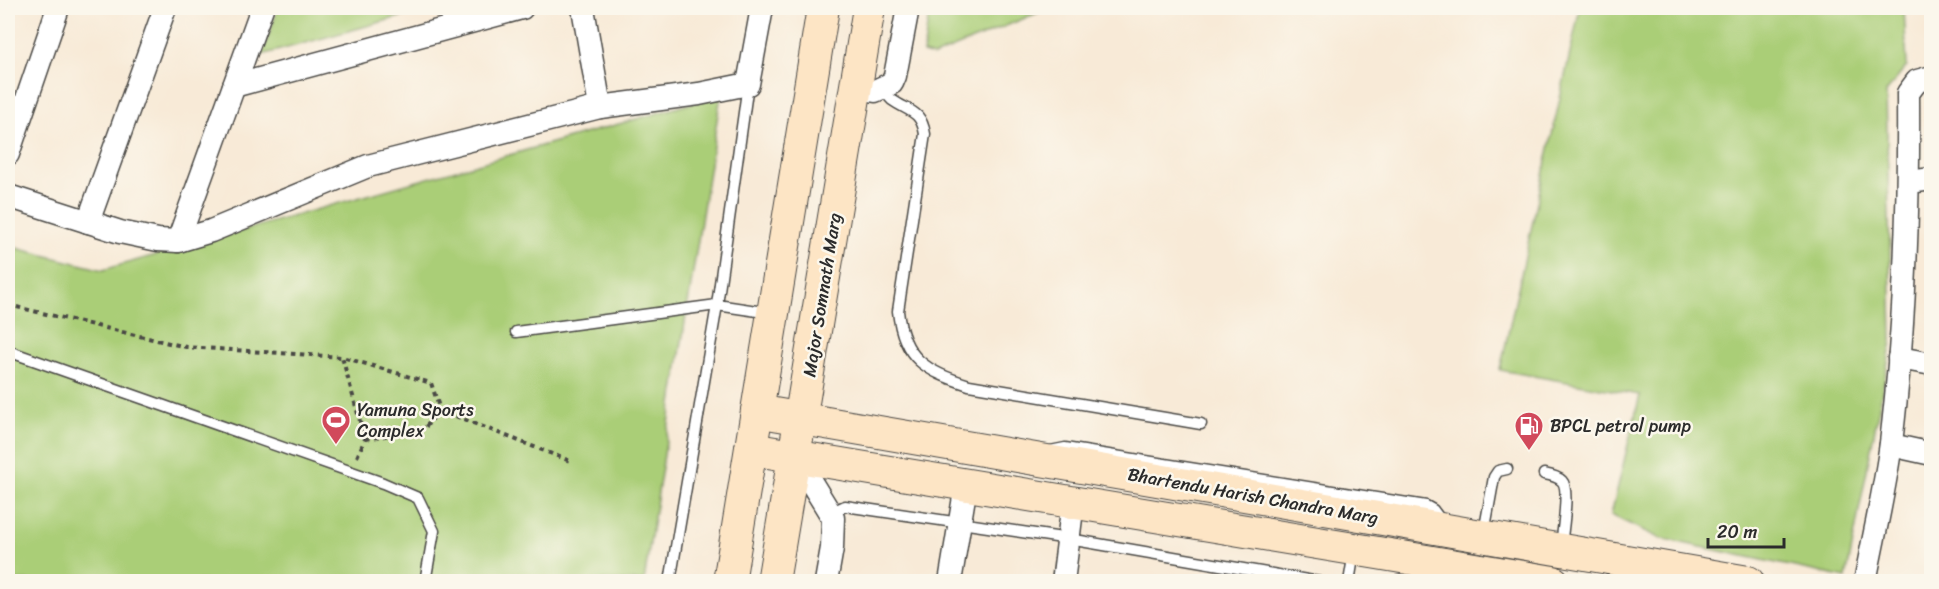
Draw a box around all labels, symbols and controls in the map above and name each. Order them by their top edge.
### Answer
street label: Major Somnath Marg [793,211,851,379]
place label: Yamuna Sports Complex [357,394,474,447]
sports icon: Yamuna Sports Complex [320,404,352,446]
fuel station icon: BPCL petrol pump [1513,410,1545,452]
place label: BPCL petrol pump [1550,410,1692,442]
street label: Bhartendu Harish Chandra Marg [1125,458,1381,534]
scale bar [1708,511,1784,549]
text: 20 m [1717,516,1757,548]

